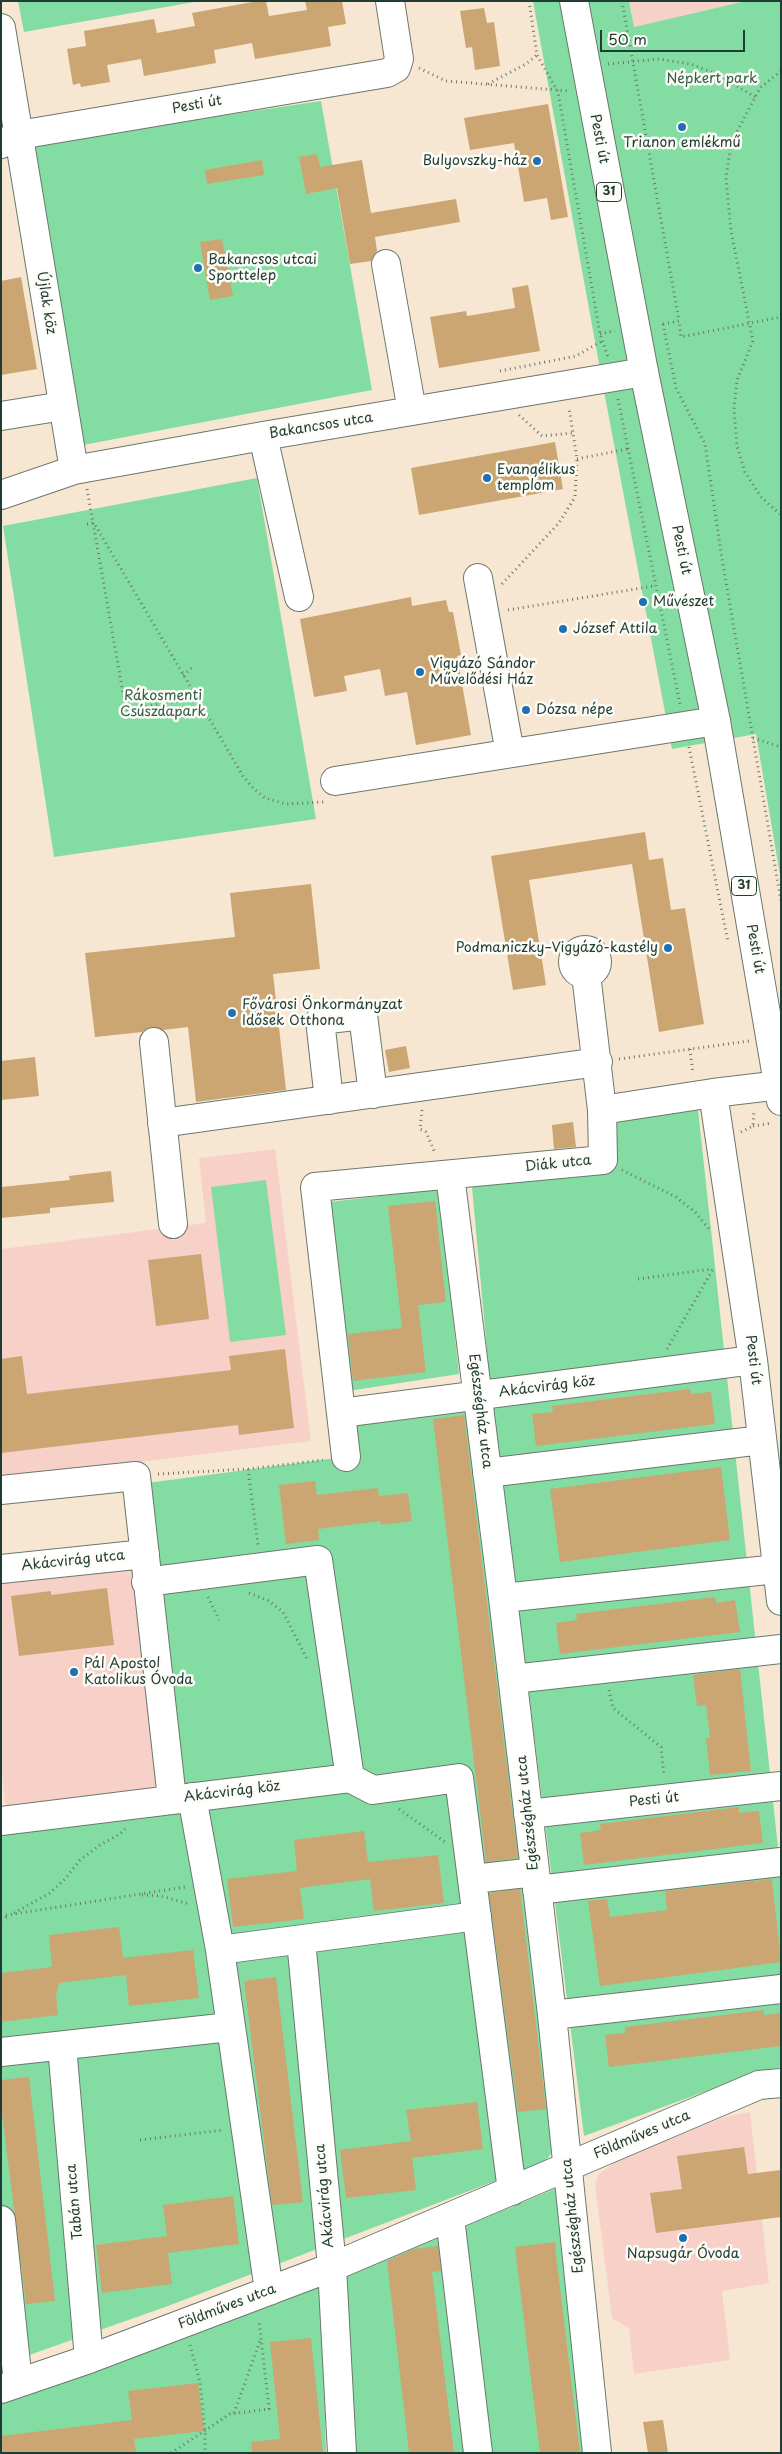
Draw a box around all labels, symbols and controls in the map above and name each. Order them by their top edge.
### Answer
scale bar [602,20,747,52]
text: 50 m [608,27,647,50]
park label: Népkert park [666,71,758,87]
street label: Pesti út [171,92,223,118]
street label: Pesti út [586,113,612,165]
marker: Trianon emlékmű [676,121,688,133]
place label: Trianon emlékmű [623,135,741,151]
place label: Bulyovszky-ház [423,153,527,169]
marker: Bulyovszky-ház [531,155,543,167]
road number: 31 [596,182,622,202]
place label: Bakancsos utcai Sporttelep [208,252,317,284]
marker: Bakancsos utcai Sporttelep [192,262,204,274]
street label: Újlak köz [33,270,59,336]
street label: Bakancsos utca [268,410,374,442]
place label: Evangélikus templom [497,462,575,494]
marker: Evangélikus templom [481,472,493,484]
street label: Pesti út [668,524,694,576]
place label: Művészet [653,594,714,610]
marker: Művészet [637,596,649,608]
place label: József Attila [573,621,657,637]
marker: József Attila [557,623,569,635]
place label: Vigyázó Sándor Művelődési Ház [430,656,535,689]
marker: Vigyázó Sándor Művelődési Ház [414,666,426,678]
park label: Rákosmenti Csúszdapark [120,688,206,720]
place label: Dózsa népe [536,702,613,718]
marker: Dózsa népe [520,704,532,716]
road number: 31 [732,876,756,896]
street label: Pesti út [742,923,768,975]
place label: Podmaniczky–Vigyázó-kastély [456,940,658,956]
marker: Podmaniczky–Vigyázó-kastély [662,942,674,954]
place label: Fővárosi Önkormányzat Idősek Otthona [242,997,403,1030]
marker: Fővárosi Önkormányzat Idősek Otthona [226,1007,238,1019]
street label: Diák utca [524,1152,592,1176]
street label: Pesti út [742,1334,764,1386]
street label: Egészségház utca [465,1353,495,1469]
street label: Akácvirág köz [498,1373,596,1401]
street label: Akácvirág utca [20,1547,126,1575]
place label: Pál Apostol Katolikus Óvoda [84,1656,193,1688]
marker: Pál Apostol Katolikus Óvoda [68,1666,80,1678]
street label: Egészségház utca [514,1755,542,1871]
street label: Akácvirág köz [183,1778,281,1806]
street label: Pesti út [628,1789,680,1811]
street label: Földműves utca [591,2107,693,2163]
street label: Akácvirág utca [312,2144,338,2248]
street label: Egészségház utca [559,2158,587,2274]
street label: Tabán utca [63,2163,87,2241]
marker: Napsugár Óvoda [677,2232,689,2244]
place label: Napsugár Óvoda [627,2246,739,2262]
street label: Földműves utca [176,2281,278,2333]

